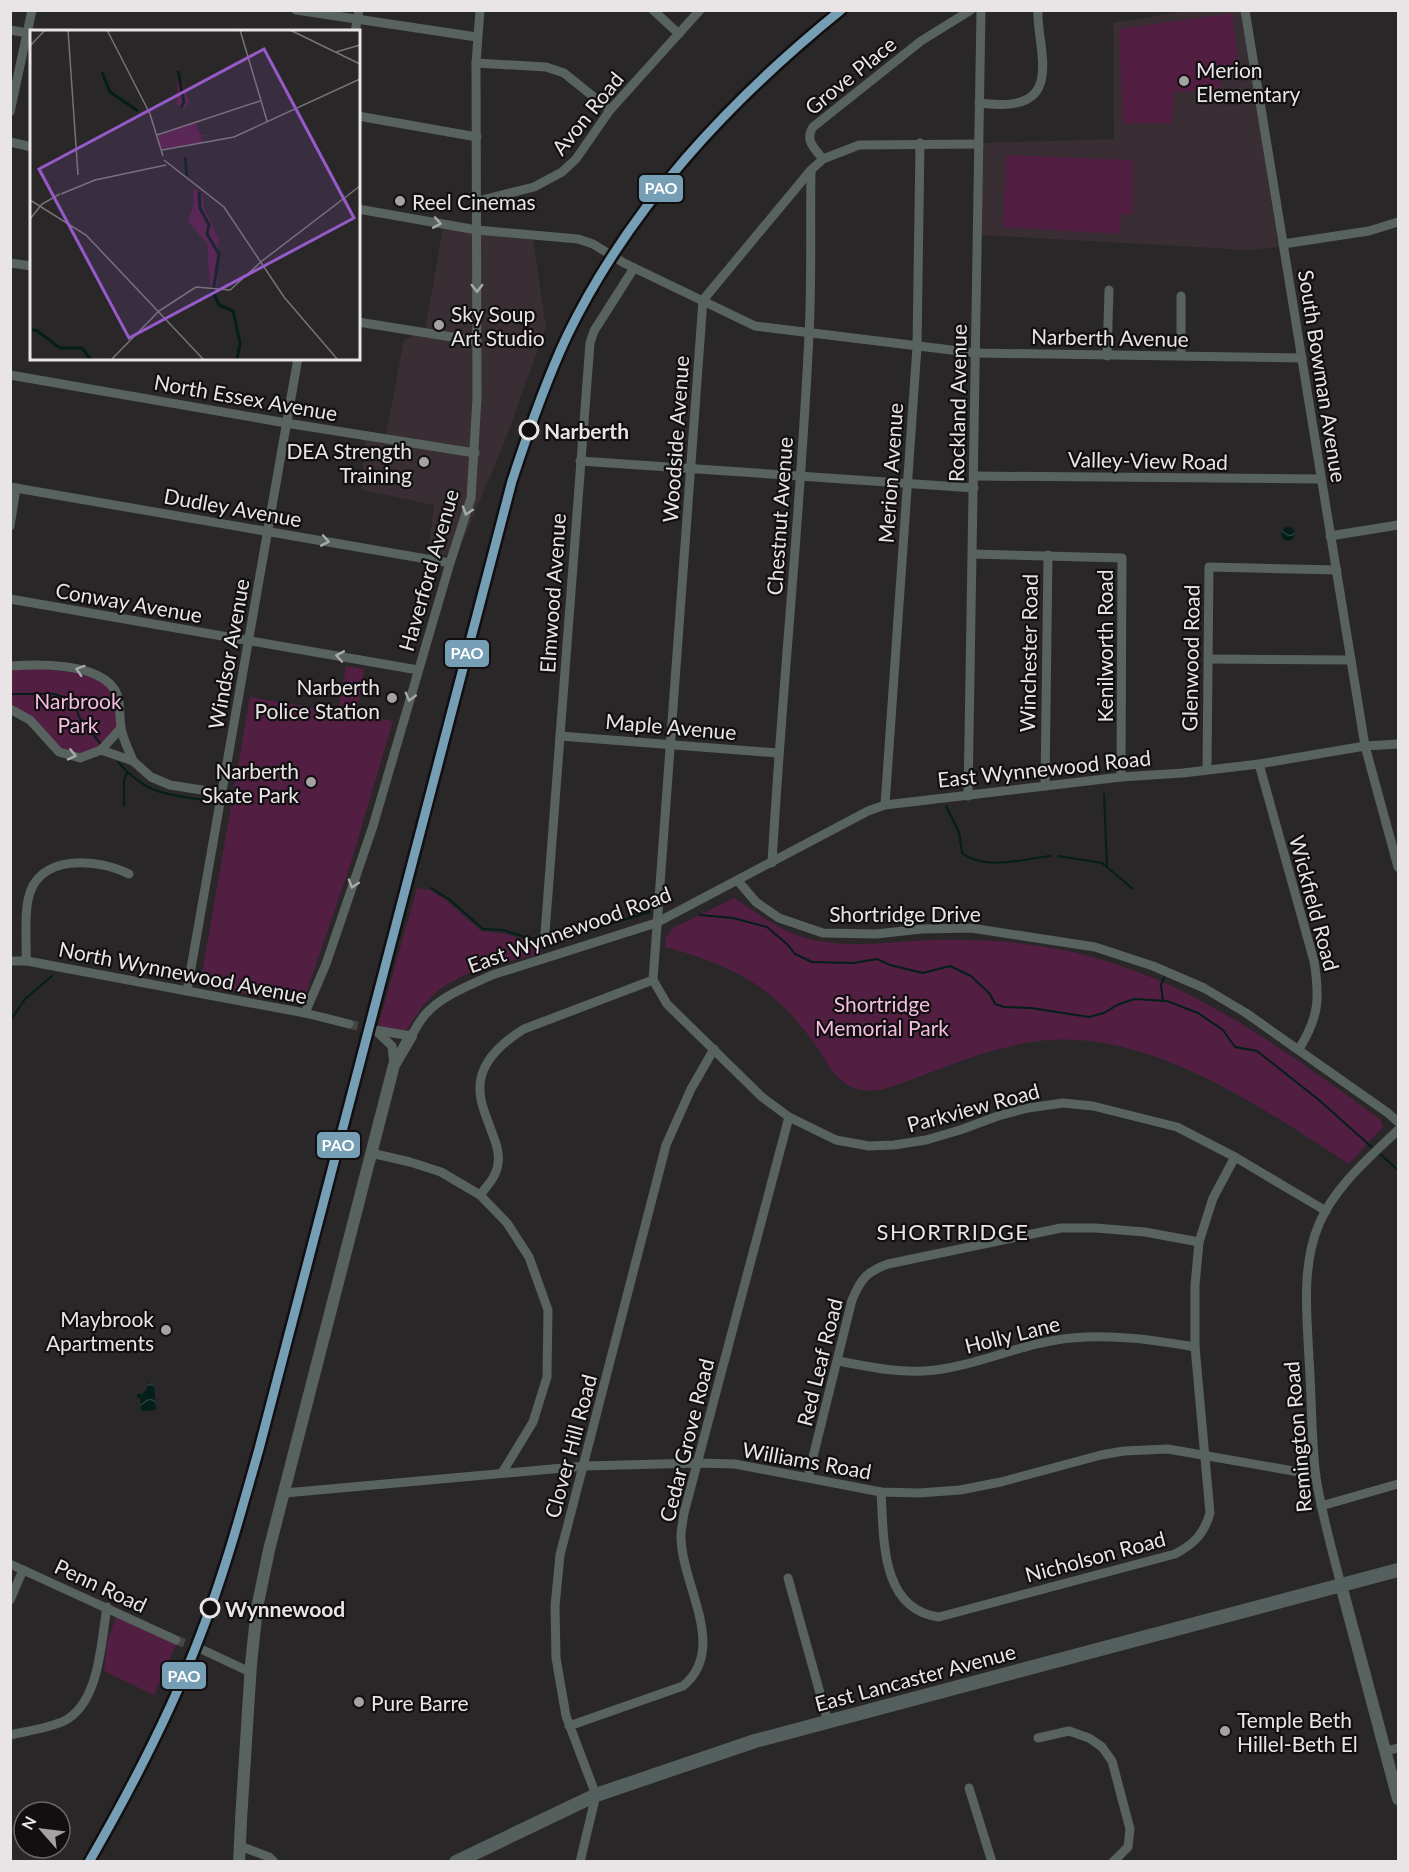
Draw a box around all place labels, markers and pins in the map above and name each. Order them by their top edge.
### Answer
place label: Merion Elementary [1196,57,1301,106]
marker: Merion Elementary [1177,74,1191,88]
place label: Reel Cinemas [412,189,536,214]
marker: Reel Cinemas [393,194,407,208]
place label: Sky Soup Art Studio [451,301,545,350]
marker: Sky Soup Art Studio [432,318,446,332]
place label: Narberth [544,418,629,443]
marker: Narberth [519,420,539,440]
place label: DEA Strength Training [286,438,412,487]
marker: DEA Strength Training [417,455,431,469]
place label: Narberth Police Station [254,674,380,723]
marker: Narberth Police Station [385,691,399,705]
place label: Narberth Skate Park [202,758,299,807]
marker: Narberth Skate Park [304,775,318,789]
place label: Maybrook Apartments [46,1306,154,1355]
marker: Maybrook Apartments [159,1323,173,1337]
place label: Wynnewood [225,1596,345,1621]
marker: Wynnewood [200,1598,220,1618]
place label: Pure Barre [371,1690,469,1715]
marker: Pure Barre [352,1695,366,1709]
place label: Temple Beth Hillel-Beth El [1237,1707,1358,1756]
marker: Temple Beth Hillel-Beth El [1218,1724,1232,1738]

